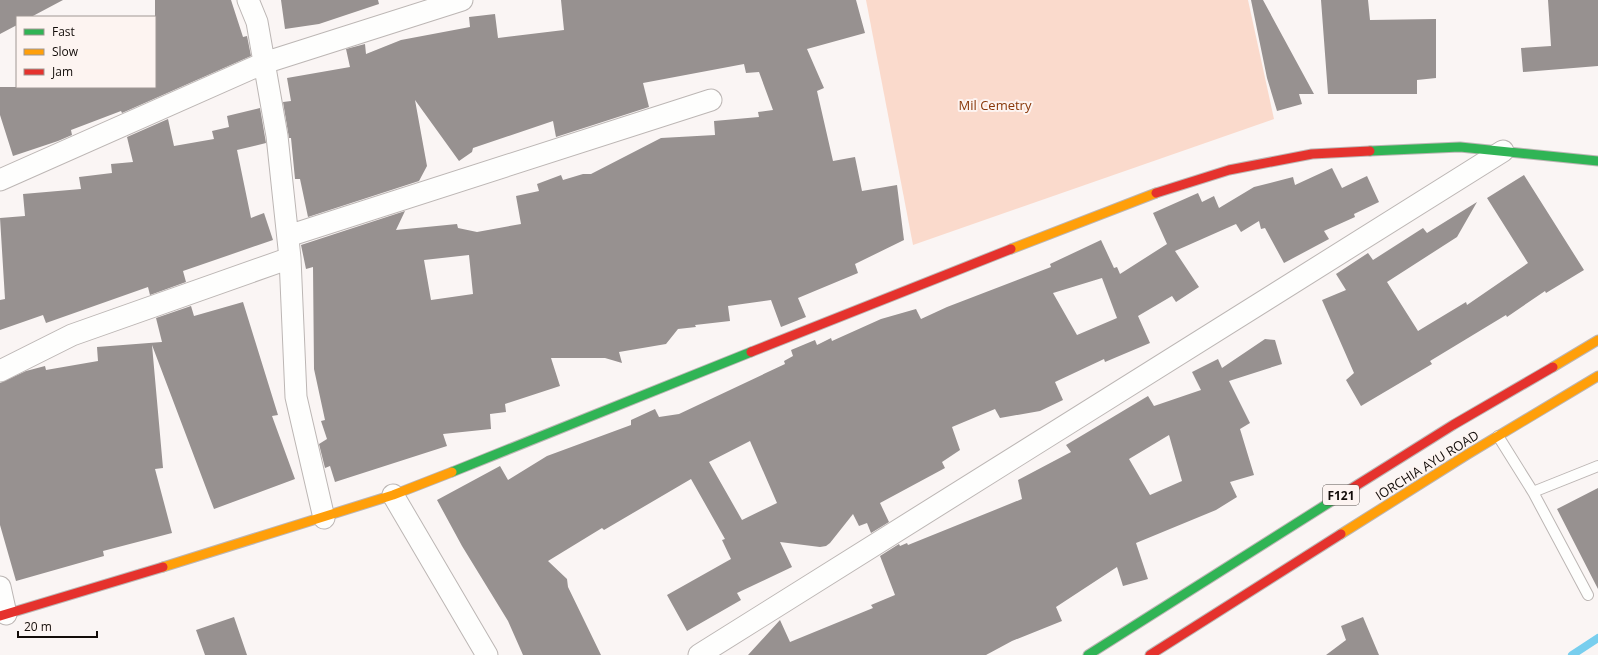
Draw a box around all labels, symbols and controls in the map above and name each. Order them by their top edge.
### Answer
legend [16,16,156,88]
text: Fast [52,23,75,40]
text: Slow [52,43,79,60]
text: Jam [51,63,73,80]
park label: Mil Cemetry [959,96,1032,114]
street label: IORCHIA AYU ROAD [1372,426,1482,504]
road number: F121 [1323,485,1359,505]
scale bar [18,613,97,639]
text: 20 m [24,618,52,635]

